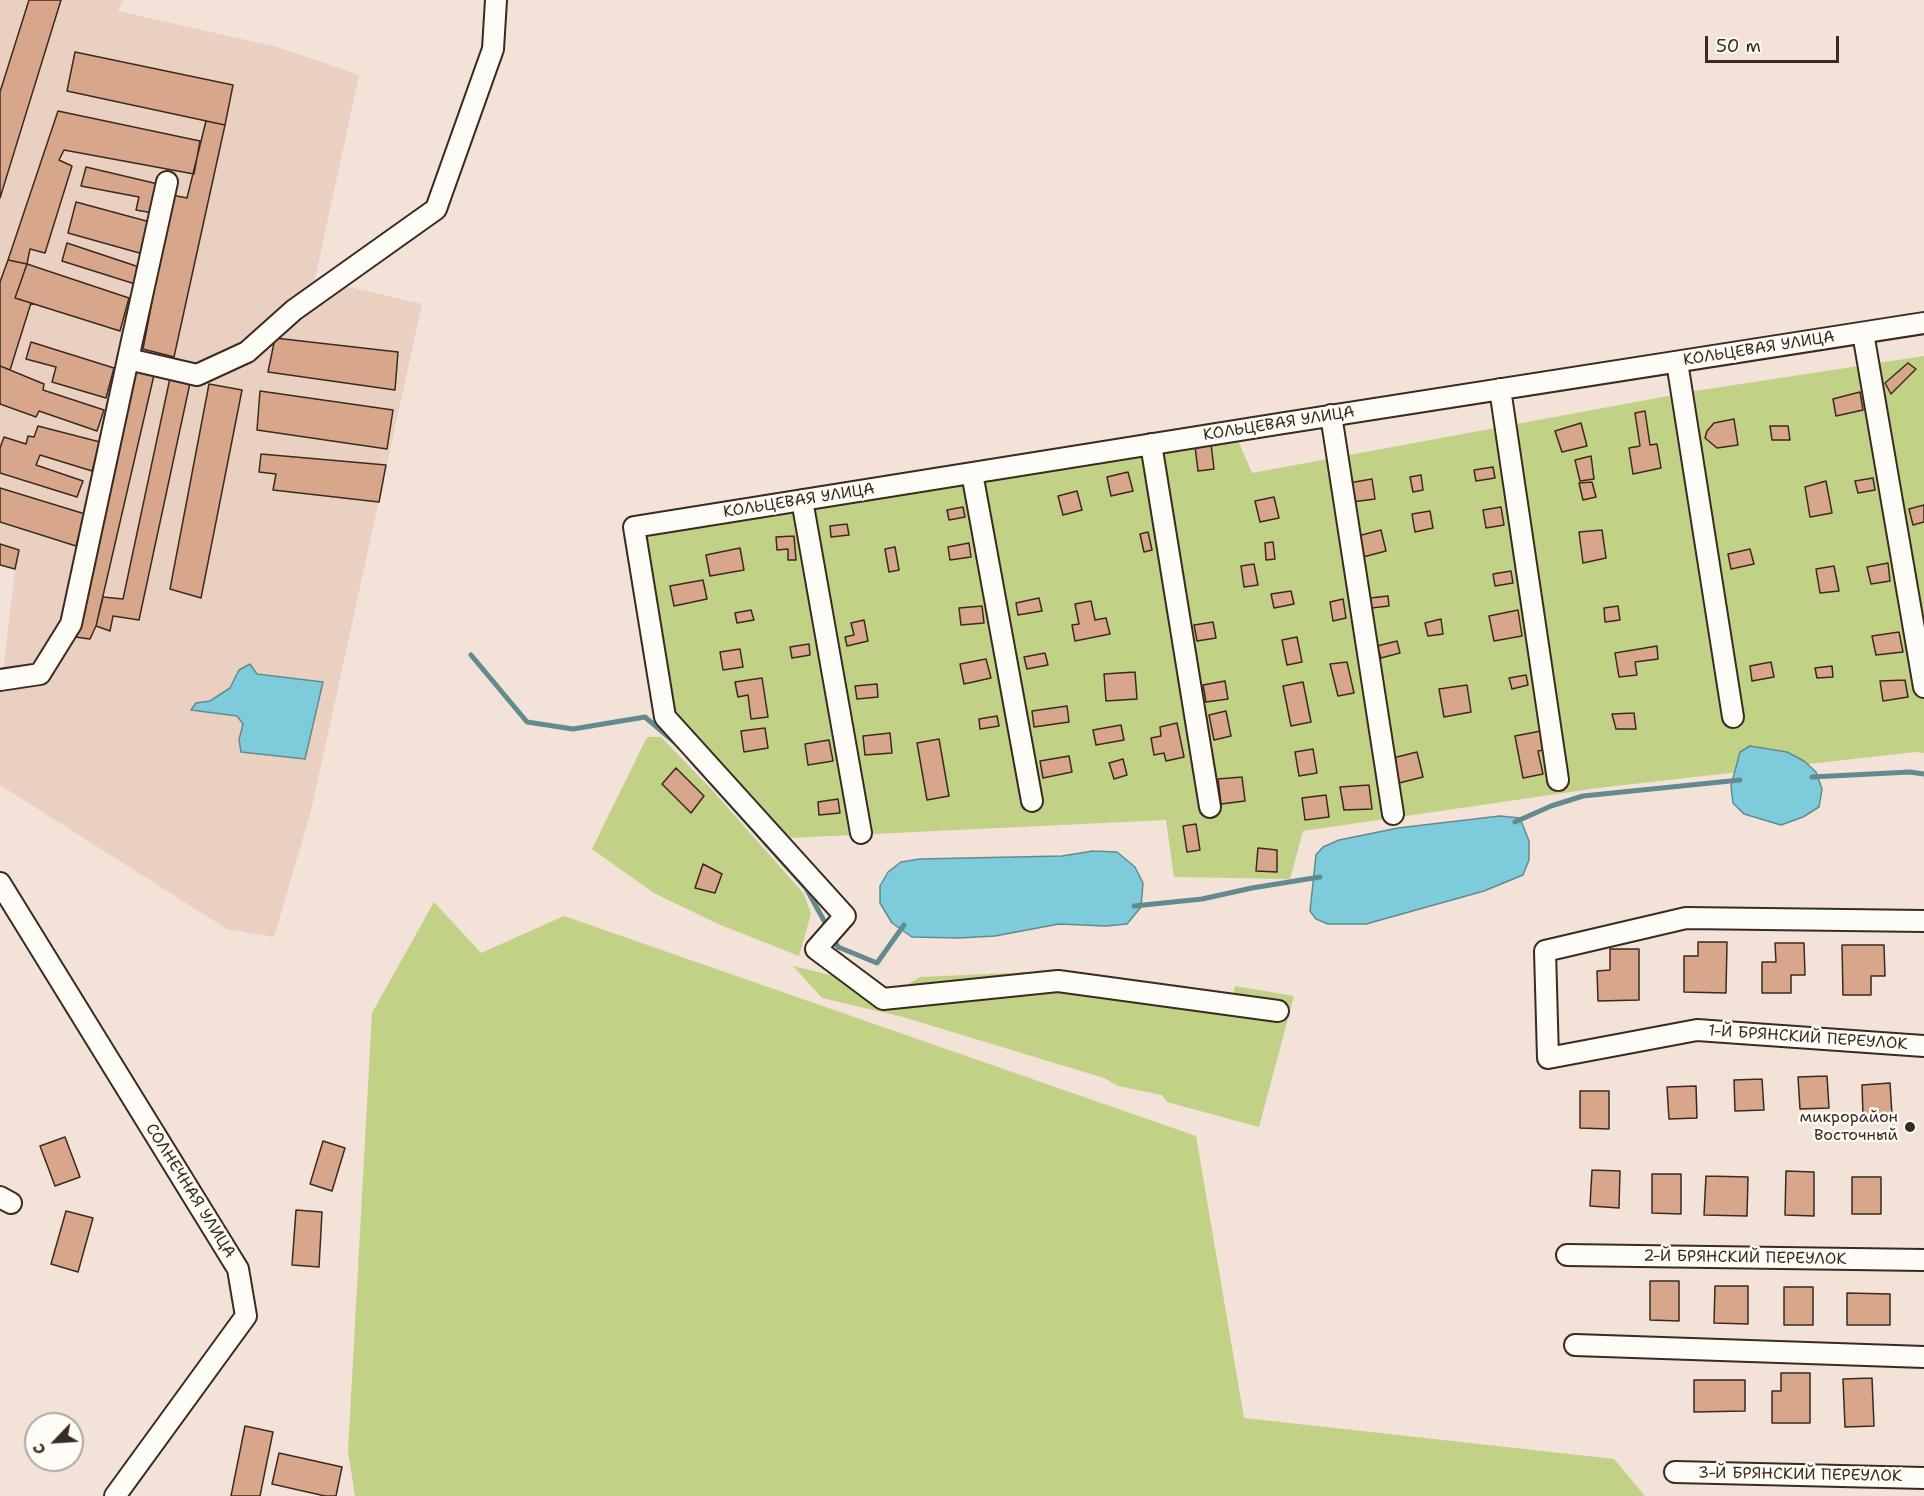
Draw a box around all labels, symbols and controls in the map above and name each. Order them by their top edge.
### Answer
scale bar [1708,24,1842,62]
text: 50 m [1716,34,1761,58]
street label: КОЛЬЦЕВАЯ УЛИЦА [1682,328,1836,370]
street label: КОЛЬЦЕВАЯ УЛИЦА [1202,403,1356,445]
street label: КОЛЬЦЕВАЯ УЛИЦА [722,480,876,522]
street label: 1-Й БРЯНСКИЙ ПЕРЕУЛОК [1708,1021,1908,1055]
place label: микрорайон Восточный [1800,1108,1898,1146]
street label: СОЛНЕЧНАЯ УЛИЦА [141,1120,239,1262]
marker: микрорайон Восточный [1903,1120,1917,1134]
street label: 2-Й БРЯНСКИЙ ПЕРЕУЛОК [1643,1247,1847,1269]
north arrow [24,1412,84,1472]
text: С [27,1440,51,1458]
street label: 3-Й БРЯНСКИЙ ПЕРЕУЛОК [1698,1464,1902,1486]

